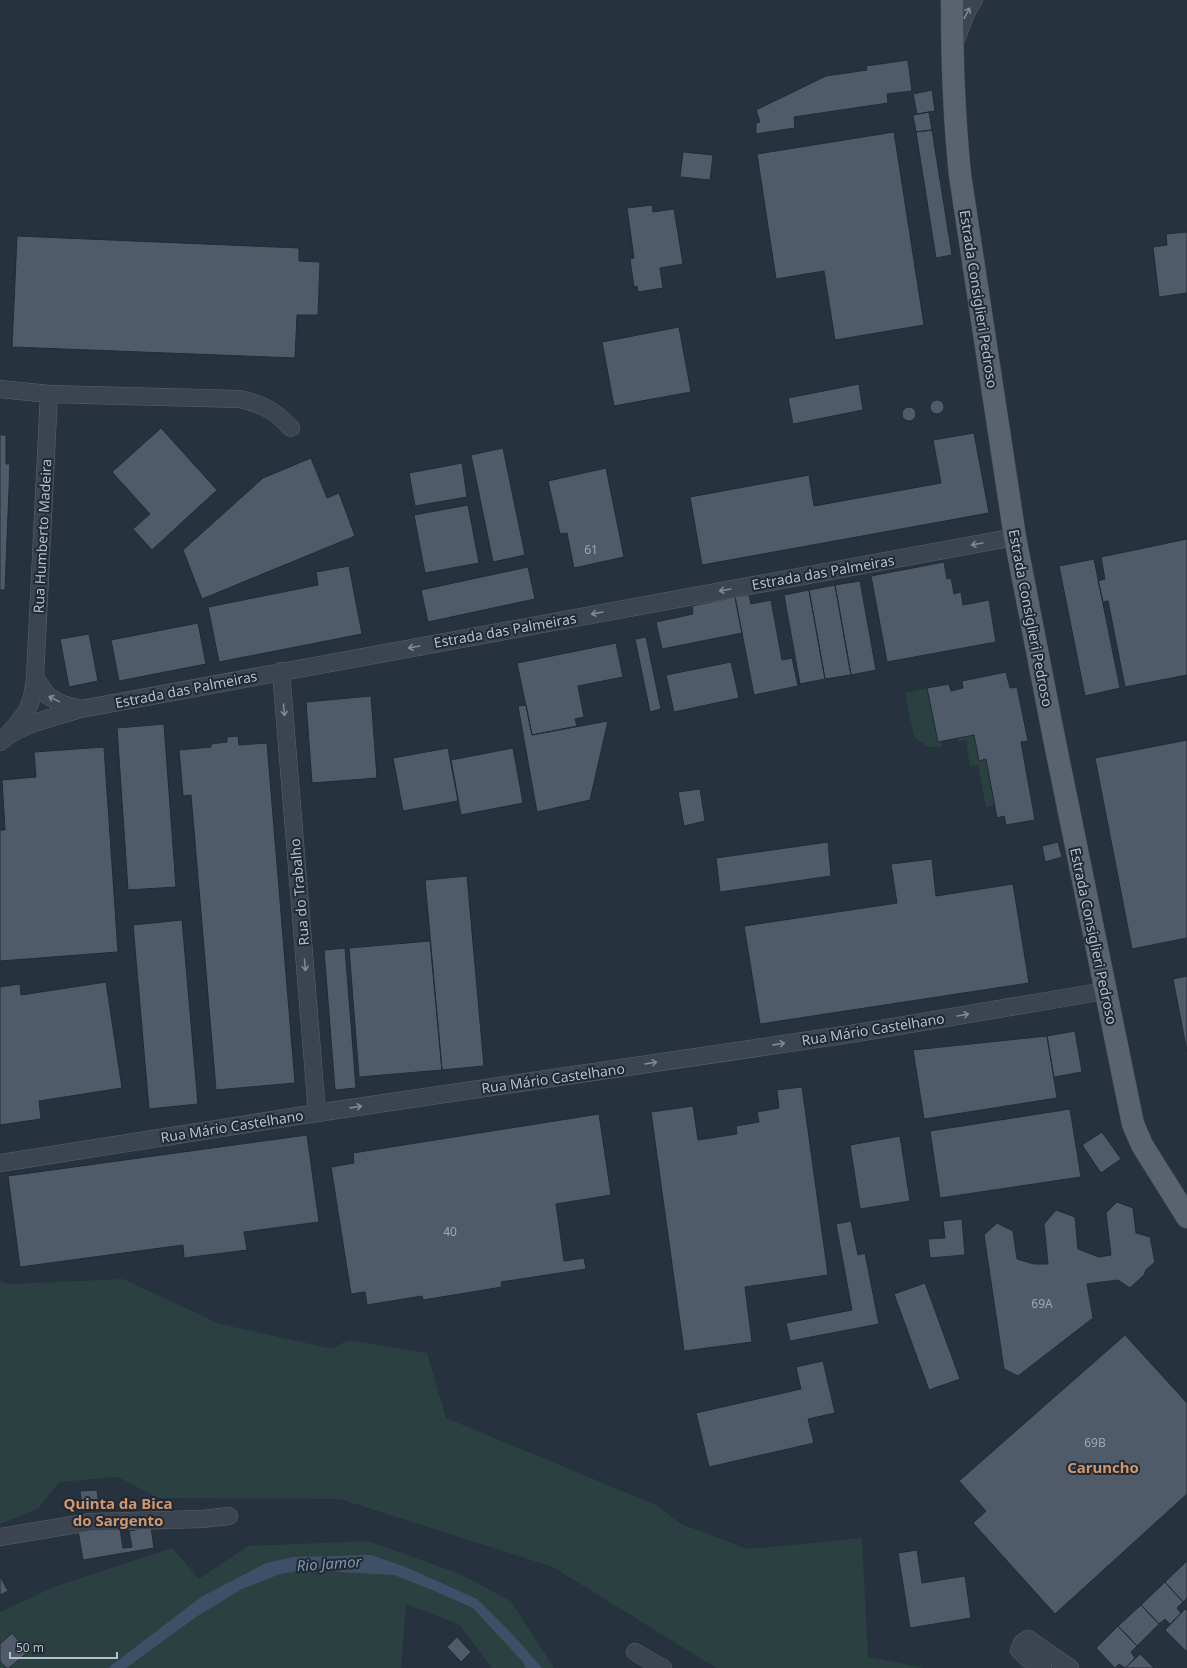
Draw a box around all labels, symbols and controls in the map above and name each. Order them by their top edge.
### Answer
one-way arrow [963,7,971,19]
street label: Estrada Consiglieri Pedroso [956,209,1002,389]
street label: Rua Humberto Madeira [28,458,56,614]
street label: Estrada Consiglieri Pedroso [1004,528,1058,708]
one-way arrow [971,540,984,548]
house number: 61 [584,541,598,558]
street label: Estrada das Palmeiras [750,550,896,594]
one-way arrow [719,586,732,594]
street label: Estrada das Palmeiras [432,608,578,652]
one-way arrow [591,610,604,618]
one-way arrow [408,643,421,651]
street label: Estrada das Palmeiras [113,666,259,712]
one-way arrow [48,695,60,703]
one-way arrow [281,703,288,716]
street label: Rua do Trabalho [285,838,313,946]
street label: Estrada Consiglieri Pedroso [1066,846,1122,1026]
one-way arrow [302,958,309,971]
street label: Rua Mário Castelhano [800,1008,946,1050]
one-way arrow [956,1010,969,1018]
one-way arrow [772,1040,785,1048]
street label: Rua Mário Castelhano [480,1059,626,1097]
one-way arrow [644,1059,657,1067]
one-way arrow [349,1103,362,1111]
street label: Rua Mário Castelhano [159,1105,305,1147]
house number: 40 [443,1223,457,1240]
house number: 69A [1031,1295,1053,1312]
house number: 69B [1084,1434,1106,1451]
district label: Caruncho [1067,1457,1139,1477]
district label: Quinta da Bica do Sargento [64,1493,172,1530]
water label: Rio Jamor [296,1551,363,1575]
scale bar [10,1634,117,1660]
text: 50 m [16,1639,44,1656]

